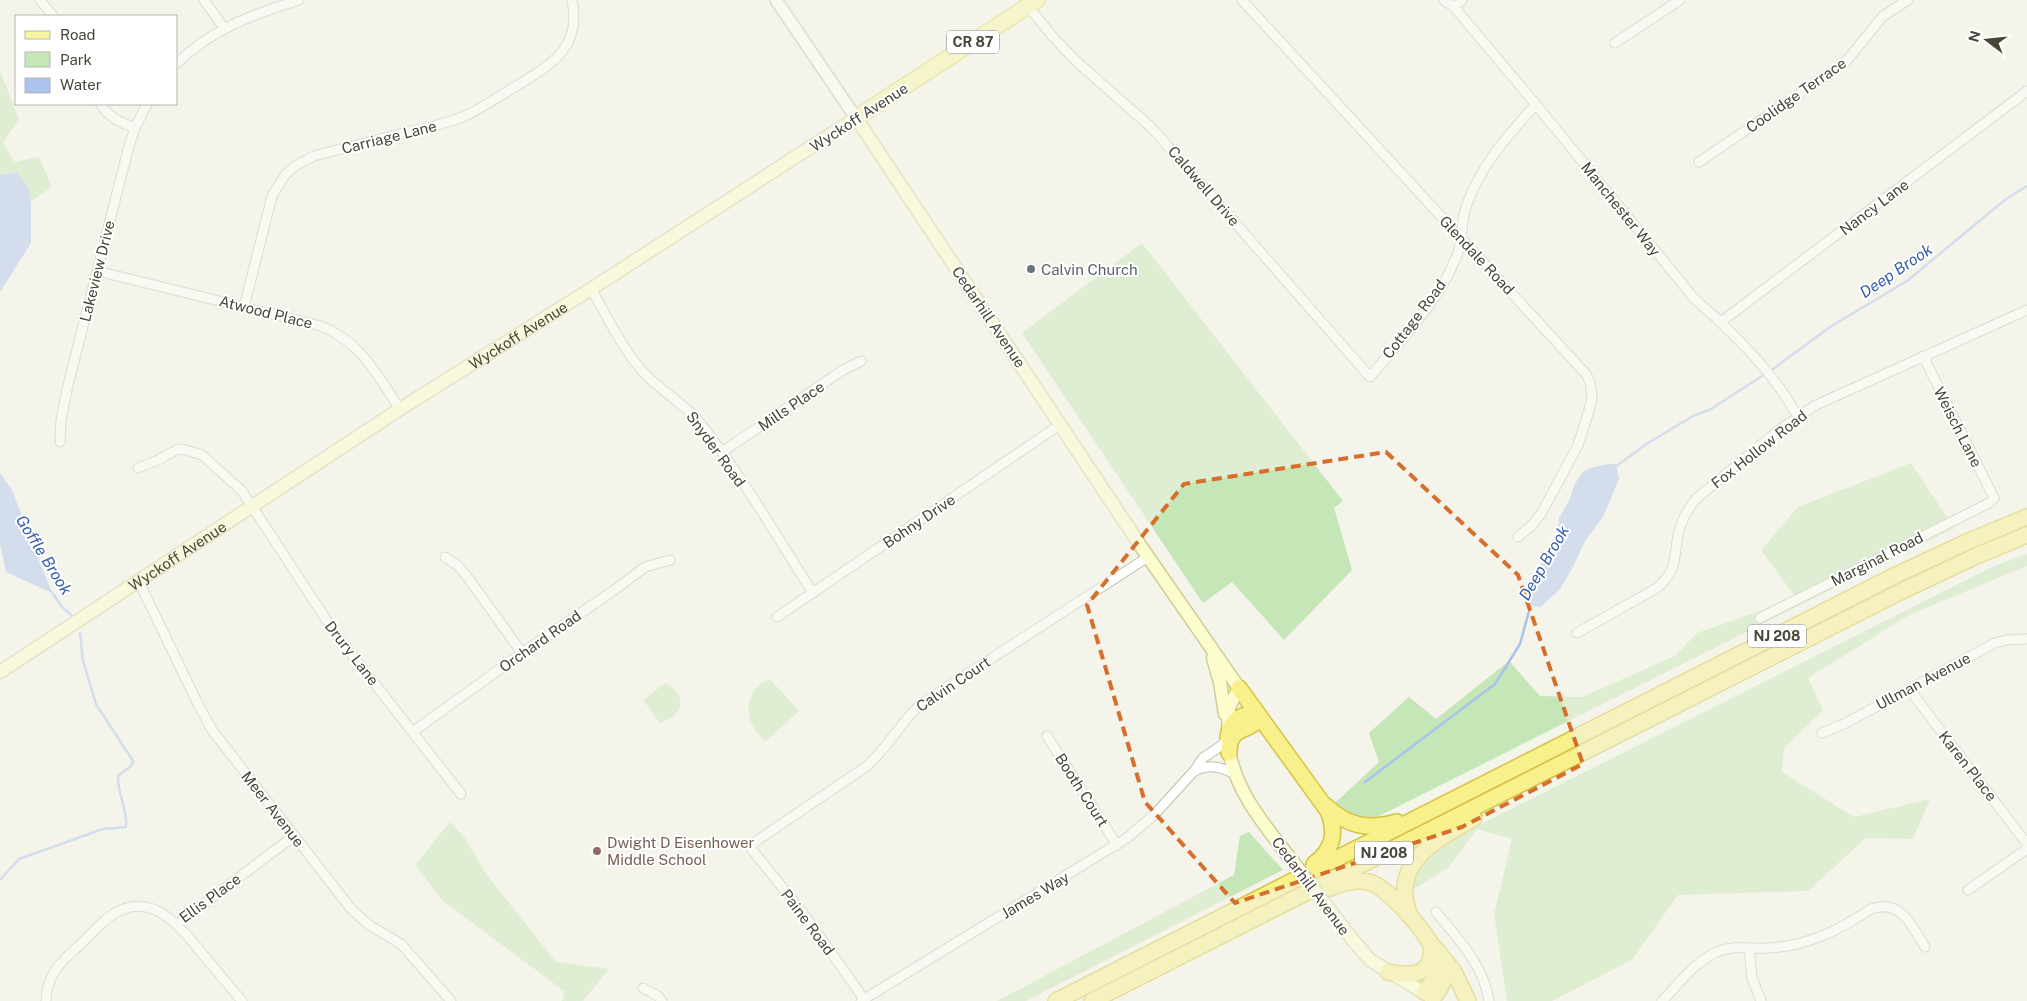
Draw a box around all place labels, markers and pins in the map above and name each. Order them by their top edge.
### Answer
place label: Calvin Church [1041,261,1138,278]
marker: Calvin Church [1025,263,1037,275]
place label: Dwight D Eisenhower Middle School [607,834,755,868]
marker: Dwight D Eisenhower Middle School [591,845,603,857]

